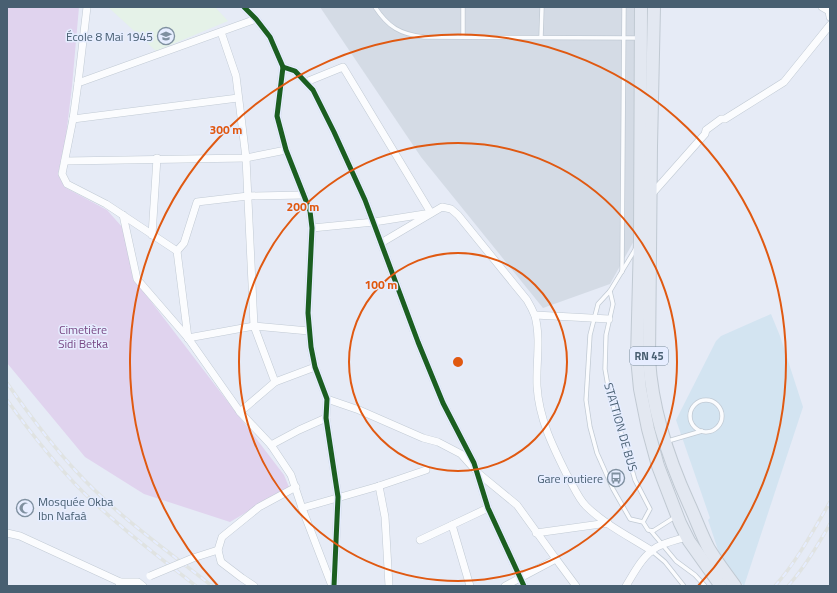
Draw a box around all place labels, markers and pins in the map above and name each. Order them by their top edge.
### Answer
school or university icon: École 8 Mai 1945 [156,26,176,46]
place label: École 8 Mai 1945 [66,27,153,46]
centre of rings [451,355,465,369]
bus stop icon: Gare routiere [606,468,626,488]
place label: Gare routiere [537,469,603,488]
place label: Mosquée Okba Ibn Nafaâ [38,492,113,525]
mosque icon: Mosquée Okba Ibn Nafaâ [15,498,35,518]

